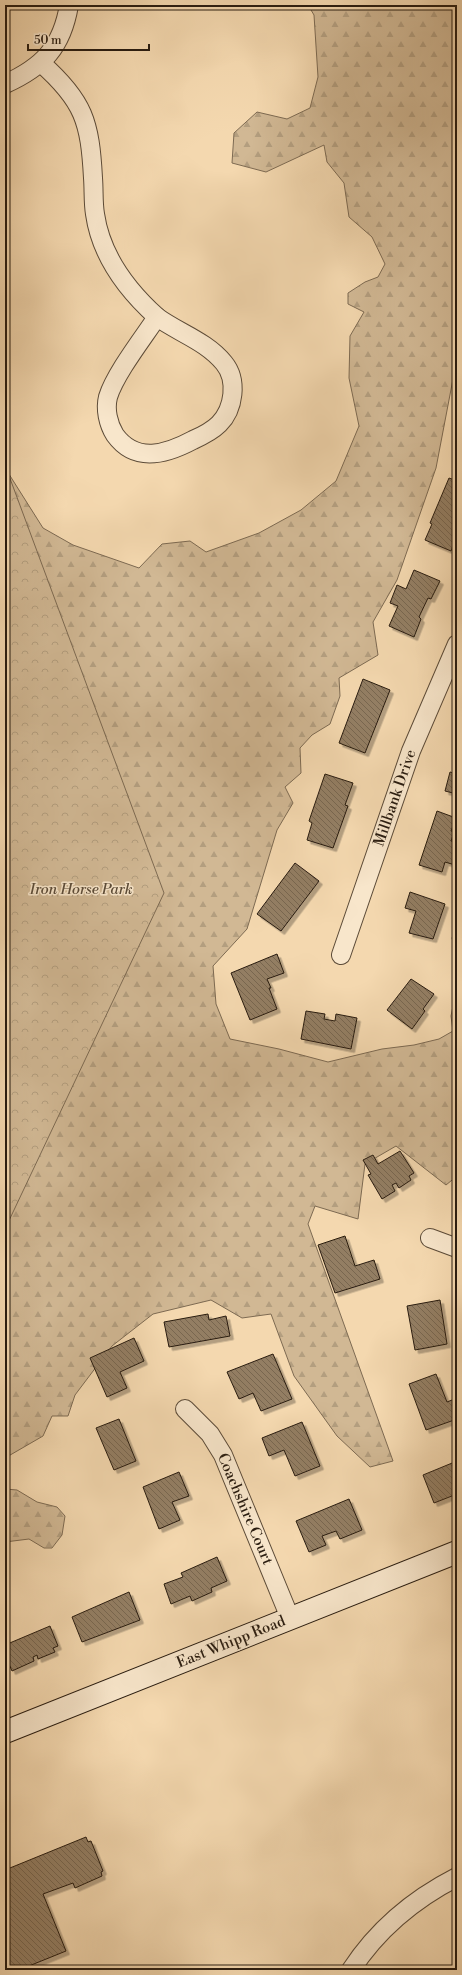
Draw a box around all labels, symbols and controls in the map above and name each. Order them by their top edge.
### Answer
scale bar [28,26,149,52]
text: 50 m [34,33,62,48]
street label: Millbank Drive [370,747,420,849]
park label: Iron Horse Park [28,880,133,899]
street label: Coachshire Court [213,1450,277,1568]
street label: East Whipp Road [174,1611,289,1672]

